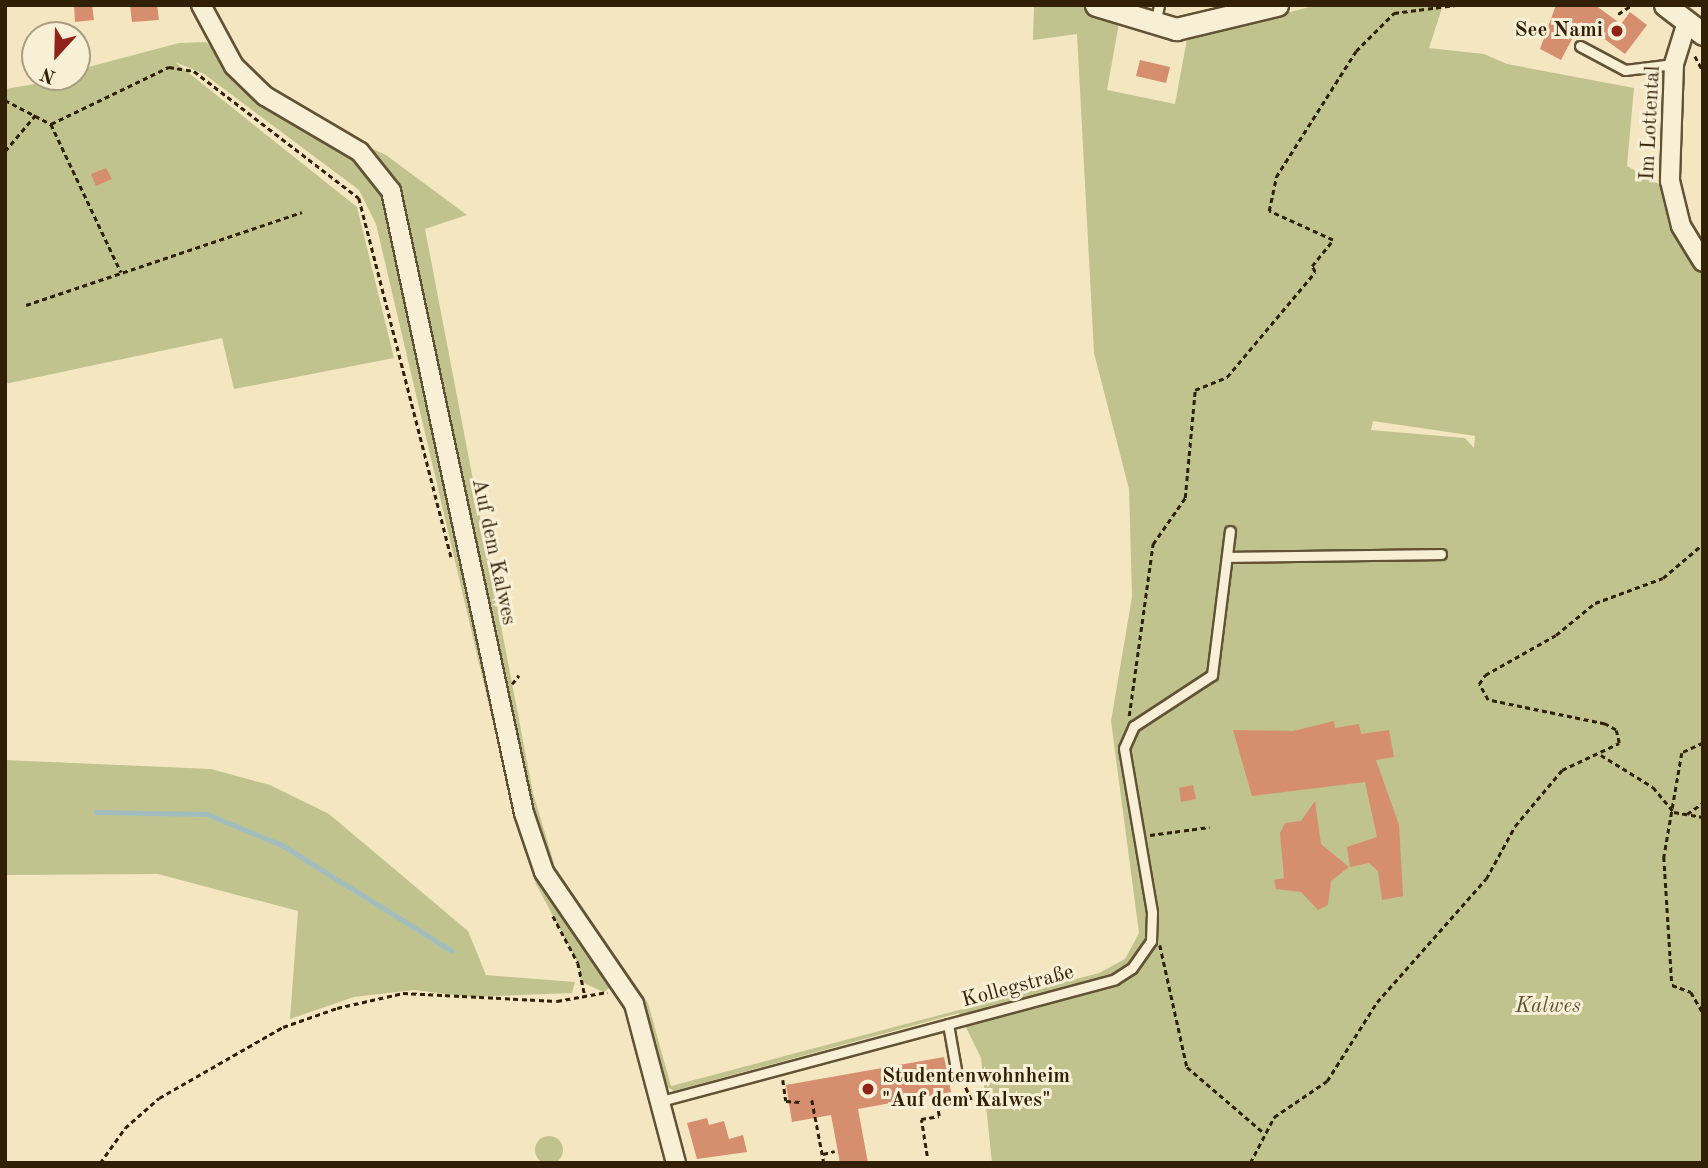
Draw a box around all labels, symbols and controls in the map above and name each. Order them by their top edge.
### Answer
place label: See Nami [1515,18,1603,44]
north arrow [21,21,91,91]
marker: See Nami [1609,23,1625,39]
text: N [38,63,59,86]
street label: Im Lottental [1635,65,1667,181]
street label: Auf dem Kalwes [465,476,521,628]
street label: Kollegstraße [959,960,1077,1014]
park label: Kalwes [1515,994,1581,1020]
place label: Studentenwohnheim "Auf dem Kalwes" [882,1064,1070,1114]
marker: Studentenwohnheim "Auf dem Kalwes" [860,1081,876,1097]

